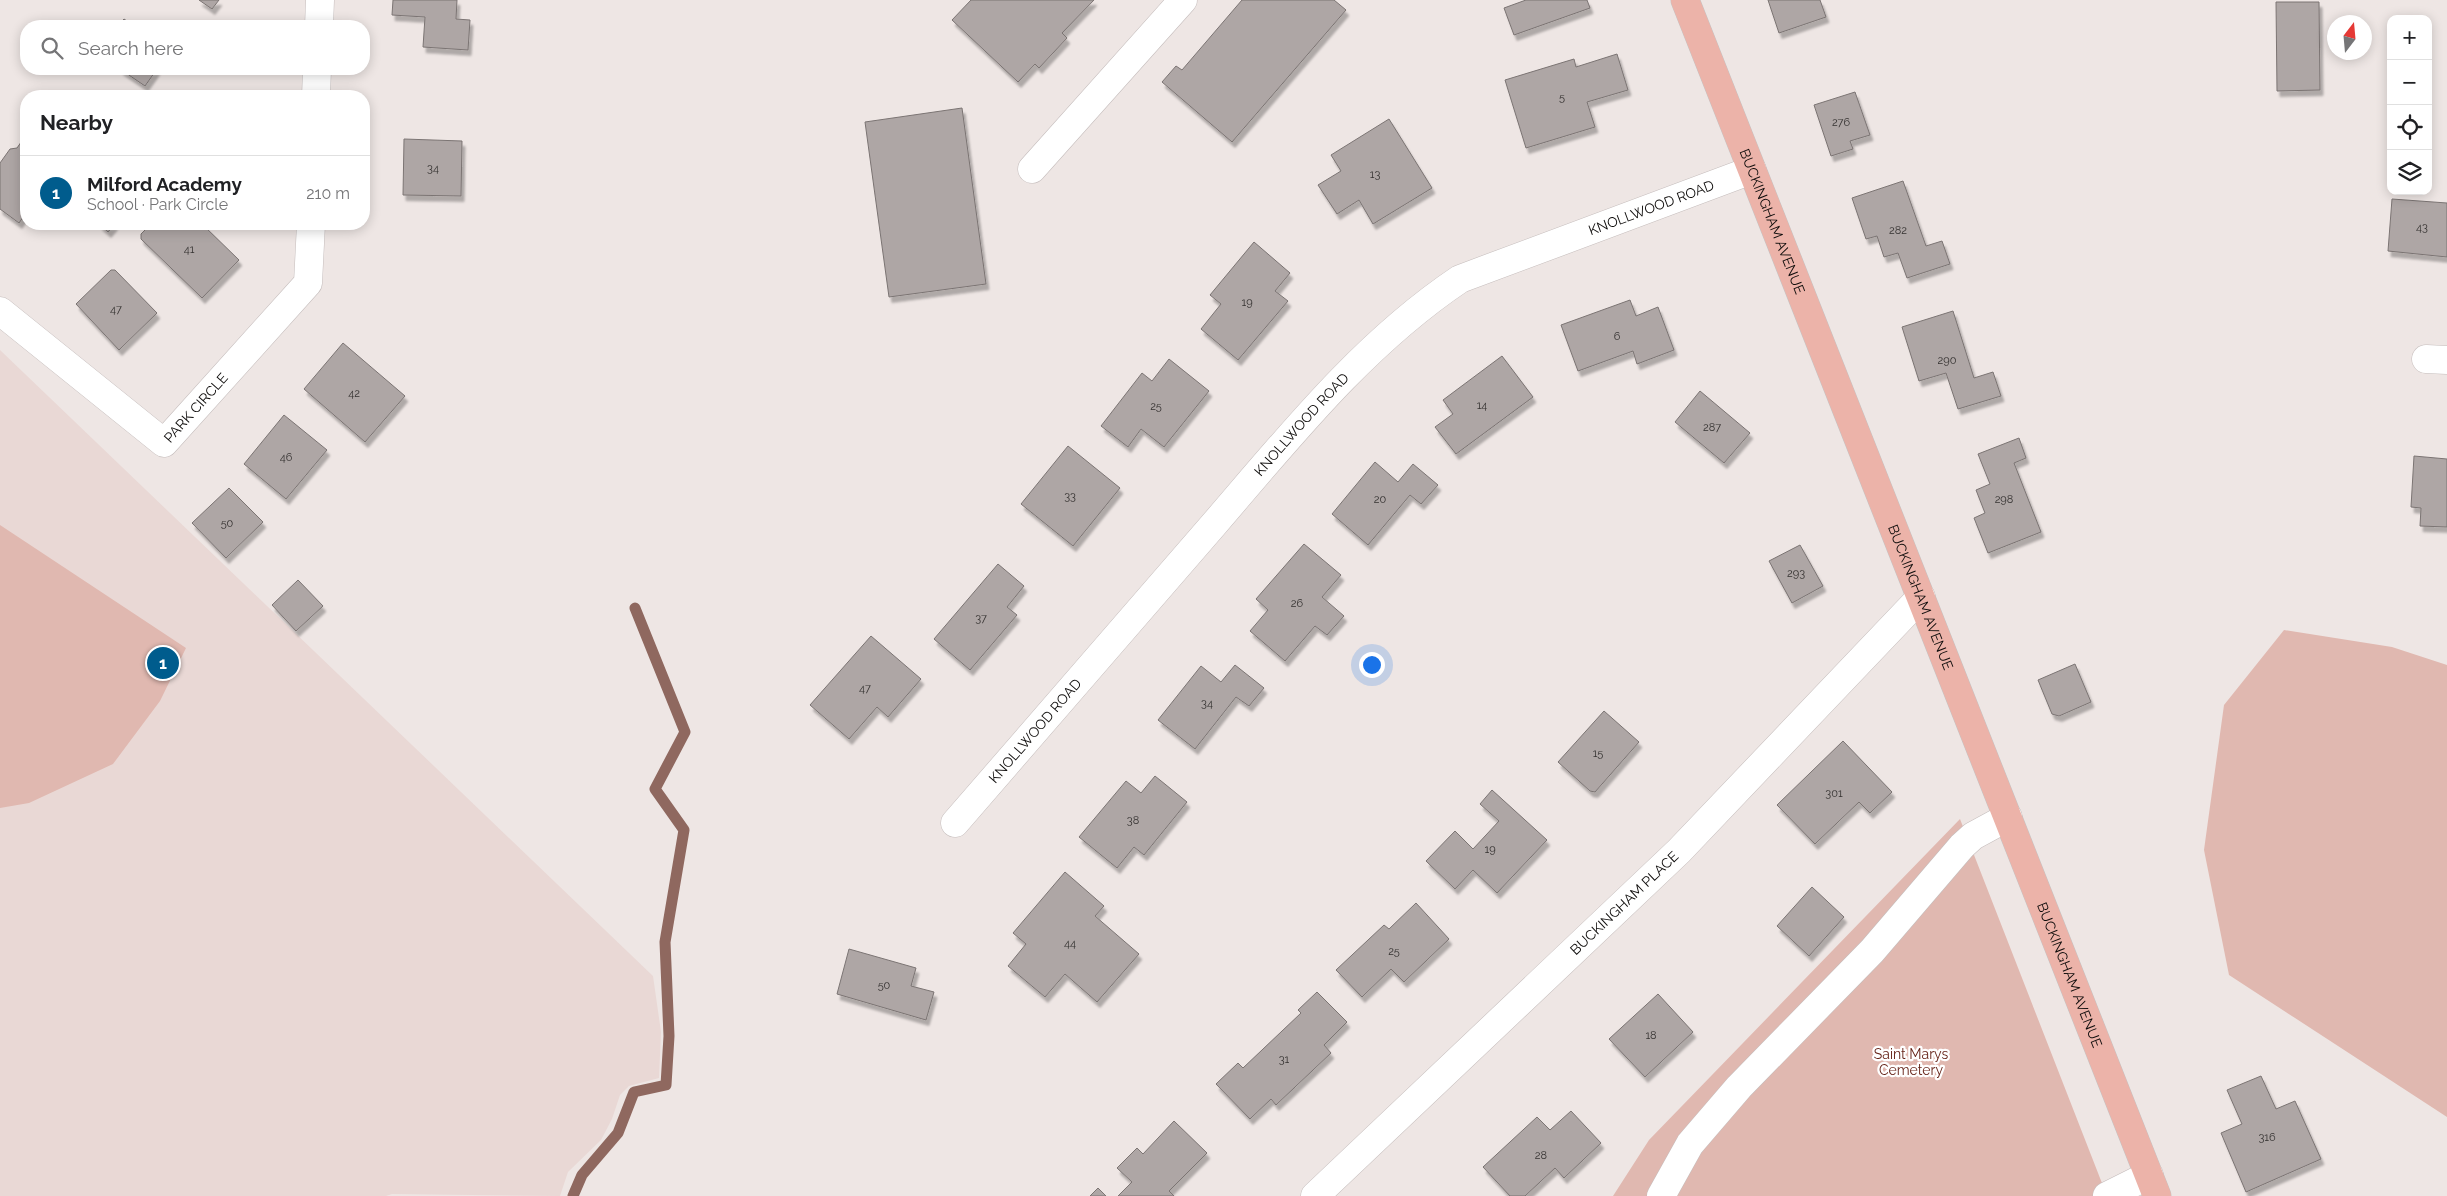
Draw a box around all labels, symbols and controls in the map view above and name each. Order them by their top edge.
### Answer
north arrow [2327,15,2372,60]
map controls [2387,15,2432,195]
button: + [2387,15,2432,60]
search box [20,20,370,75]
icon: search [38,34,66,62]
text: Search here [78,37,184,59]
button: − [2387,60,2432,105]
house number: 5 [1559,91,1565,104]
button: locate [2387,105,2432,150]
text: Nearby [40,110,113,135]
house number: 276 [1832,116,1850,129]
street label: BUCKINGHAM AVENUE [1737,146,1808,296]
button: layers [2387,150,2432,195]
house number: 34 [427,162,439,175]
house number: 13 [1370,168,1380,181]
text: Milford Academy [87,173,242,195]
street label: KNOLLWOOD ROAD [1586,177,1716,238]
text: 1 [52,184,60,203]
text: 210 m [306,184,350,203]
text: School · Park Circle [87,195,228,214]
house number: 43 [2416,221,2428,234]
house number: 282 [1889,224,1907,237]
house number: 41 [184,243,195,256]
house number: 19 [1241,296,1253,309]
house number: 47 [110,303,122,316]
house number: 6 [1614,330,1621,343]
house number: 290 [1938,354,1957,367]
street label: PARK CIRCLE [160,370,231,446]
street label: KNOLLWOOD ROAD [1251,370,1352,479]
house number: 42 [348,387,360,400]
house number: 14 [1477,399,1487,412]
house number: 25 [1150,400,1162,413]
house number: 287 [1703,421,1721,434]
house number: 46 [280,451,293,464]
house number: 33 [1064,490,1076,503]
house number: 20 [1374,493,1386,506]
house number: 298 [1995,493,2013,506]
house number: 50 [221,517,234,530]
street label: BUCKINGHAM AVENUE [1885,522,1957,672]
house number: 293 [1787,567,1805,580]
house number: 26 [1291,597,1304,610]
house number: 37 [975,612,987,625]
pin: 1 [147,644,179,682]
your location [1359,652,1385,678]
street label: KNOLLWOOD ROAD [985,675,1085,786]
house number: 47 [859,682,871,695]
house number: 34 [1201,697,1213,710]
house number: 15 [1593,747,1603,760]
house number: 301 [1825,787,1843,800]
house number: 38 [1127,814,1139,827]
house number: 19 [1484,843,1496,856]
street label: BUCKINGHAM PLACE [1567,848,1681,958]
street label: BUCKINGHAM AVENUE [2034,900,2106,1050]
house number: 44 [1064,937,1076,950]
house number: 25 [1388,945,1400,958]
house number: 50 [878,979,891,992]
house number: 18 [1645,1029,1657,1042]
park label: Saint Marys Cemetery [1874,1046,1948,1078]
house number: 31 [1279,1053,1290,1066]
house number: 316 [2258,1131,2276,1144]
house number: 28 [1535,1149,1547,1162]

